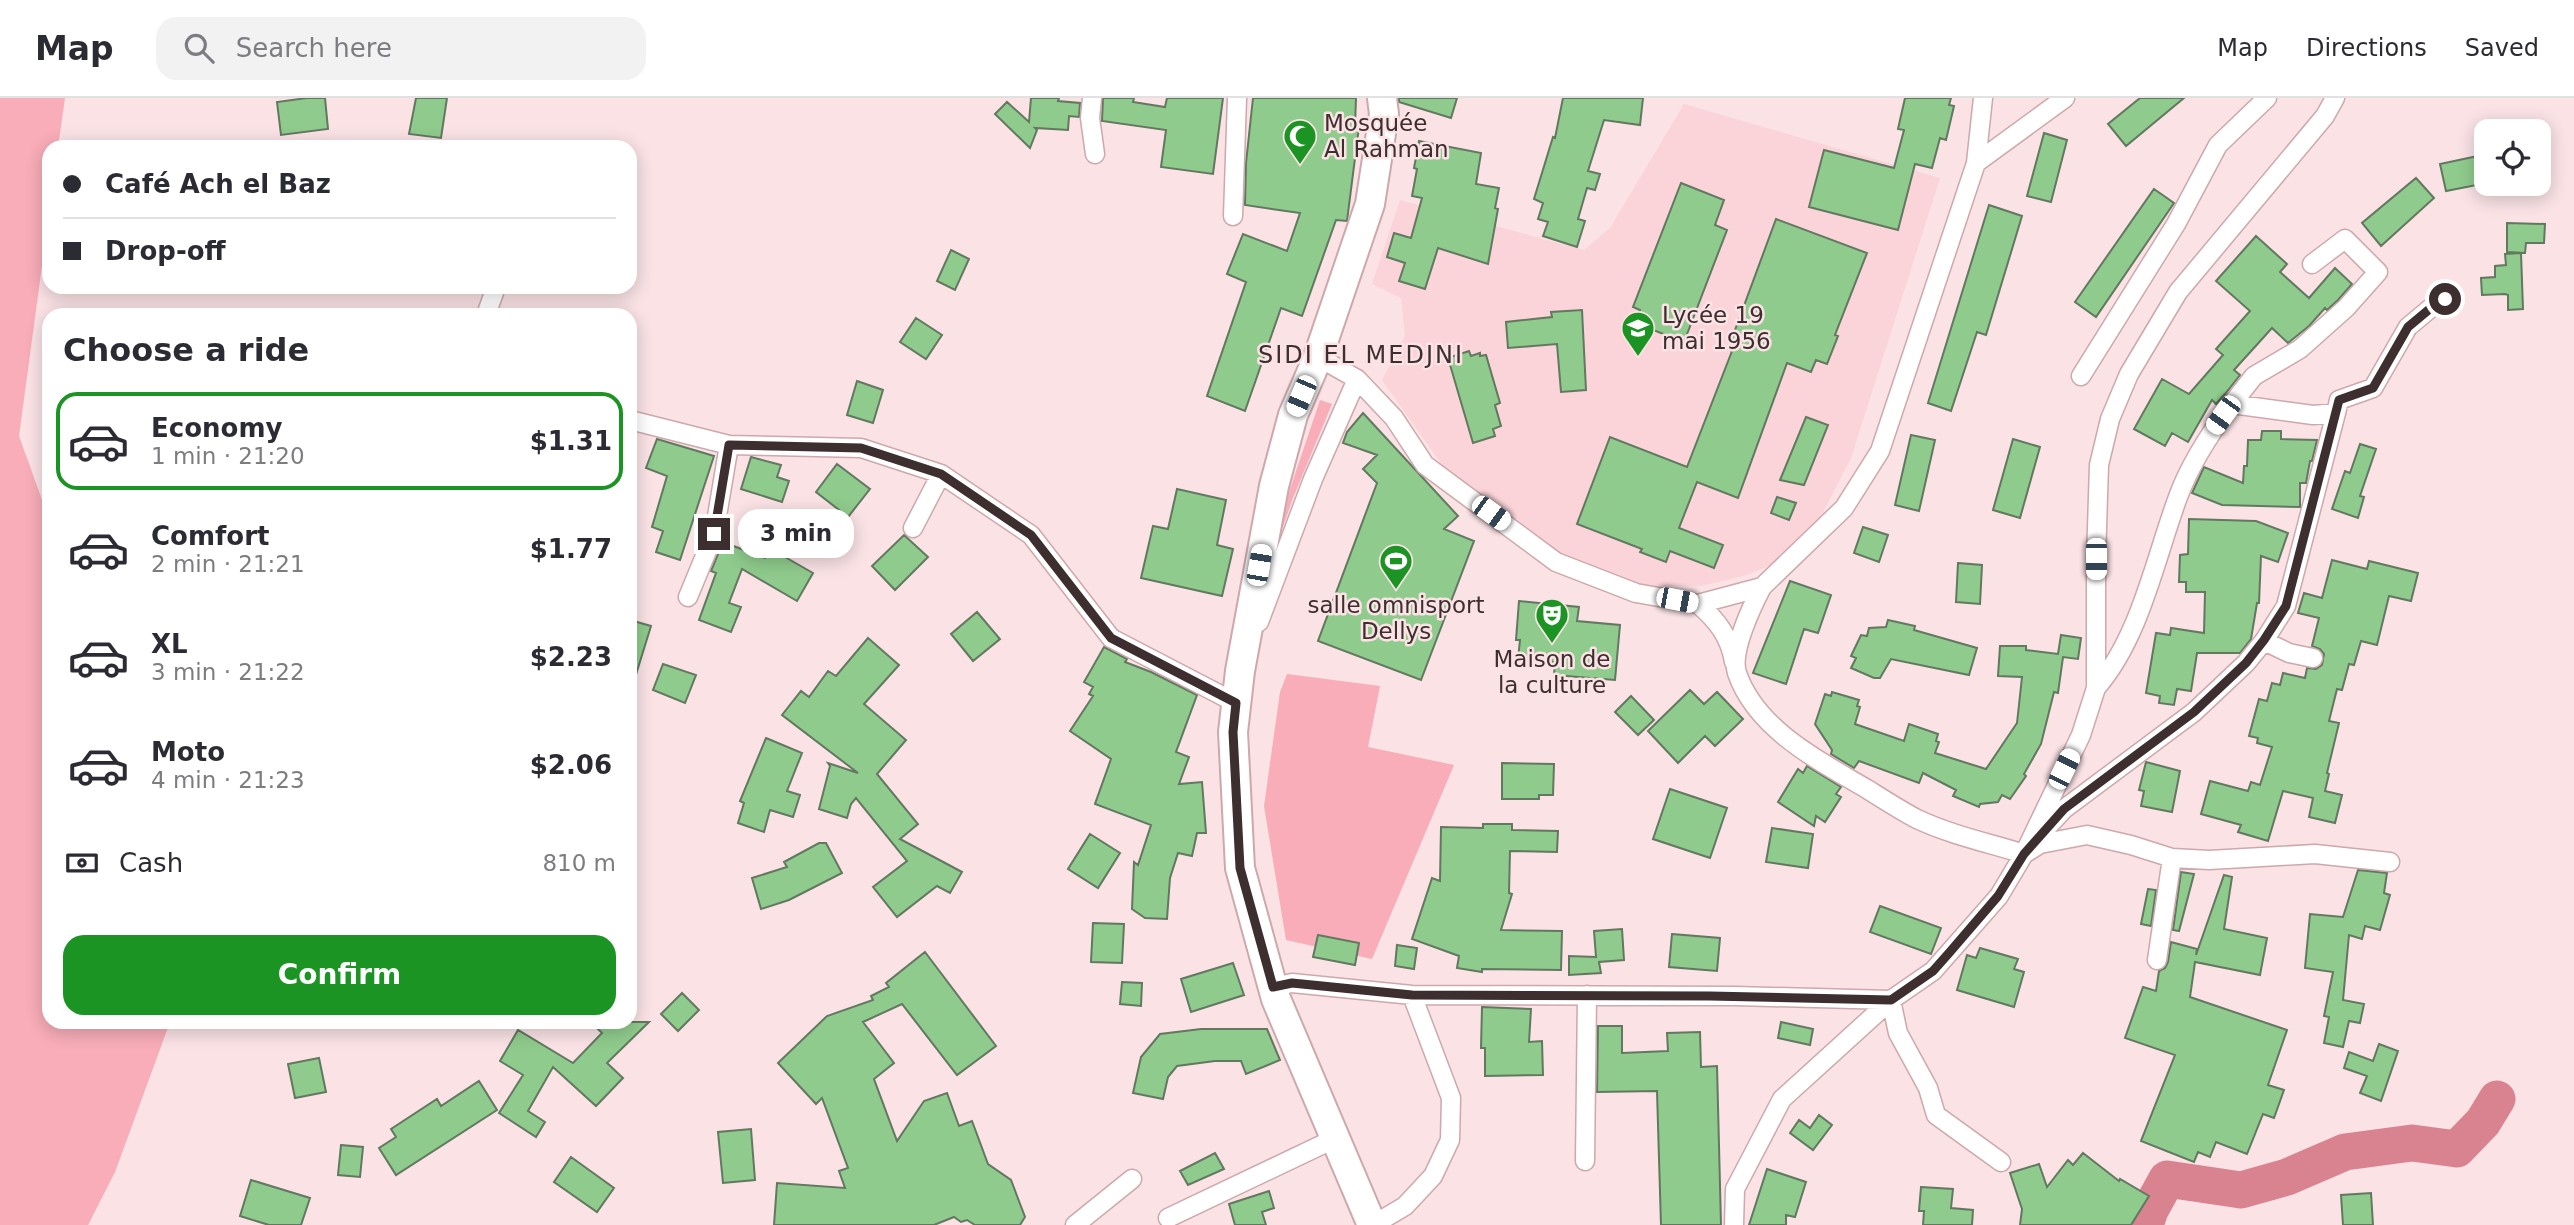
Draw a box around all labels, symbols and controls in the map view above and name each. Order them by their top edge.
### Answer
search box [156,17,646,80]
text: Map [35,29,114,68]
icon: search [180,29,218,67]
text: Search here [236,33,392,63]
text: Map [2217,34,2268,62]
text: Directions [2306,34,2427,62]
text: Saved [2465,34,2539,62]
place label: Mosquée Al Rahman [1324,110,1449,162]
mosque icon: Mosquée Al Rahman [1281,117,1319,166]
map controls [2474,119,2551,196]
button: locate [2474,119,2551,196]
text: Café Ach el Baz [105,169,331,199]
text: Drop-off [105,236,226,266]
route start [2429,283,2461,315]
place label: Lycée 19 mai 1956 [1662,302,1771,354]
school or university icon: Lycée 19 mai 1956 [1619,309,1657,358]
text: Choose a ride [63,331,309,369]
district label: SIDI EL MEDJNI [1258,341,1464,369]
car [1284,373,1319,419]
car [2203,392,2244,438]
icon: car [67,410,130,473]
text: Economy [151,413,282,443]
text: $1.31 [530,426,612,456]
text: 1 min · 21:20 [151,443,305,469]
car [1468,492,1515,534]
callout: 3 min [738,510,854,558]
icon: car [67,518,130,581]
route end [698,518,730,550]
text: 3 min [760,520,832,546]
text: Comfort [151,521,269,551]
text: $1.77 [530,534,612,564]
car [2086,538,2107,580]
car [1246,542,1273,588]
sports icon: salle omnisport Dellys [1377,542,1415,591]
text: 2 min · 21:21 [151,551,305,577]
car [1655,586,1700,614]
place label: salle omnisport Dellys [1308,592,1484,644]
theatre icon: Maison de la culture [1533,596,1571,645]
icon: car [67,626,130,689]
text: XL [151,629,188,659]
text: $2.23 [530,642,612,672]
place label: Maison de la culture [1493,646,1611,698]
text: 3 min · 21:22 [151,659,305,685]
icon: car [67,734,130,797]
text: Moto [151,737,225,767]
car [2046,746,2083,792]
text: $2.06 [530,750,612,780]
text: 4 min · 21:23 [151,767,305,793]
icon: cash [63,844,101,882]
text: Cash [119,848,183,878]
text: 810 m [542,850,616,876]
button: Confirm [63,935,616,1015]

